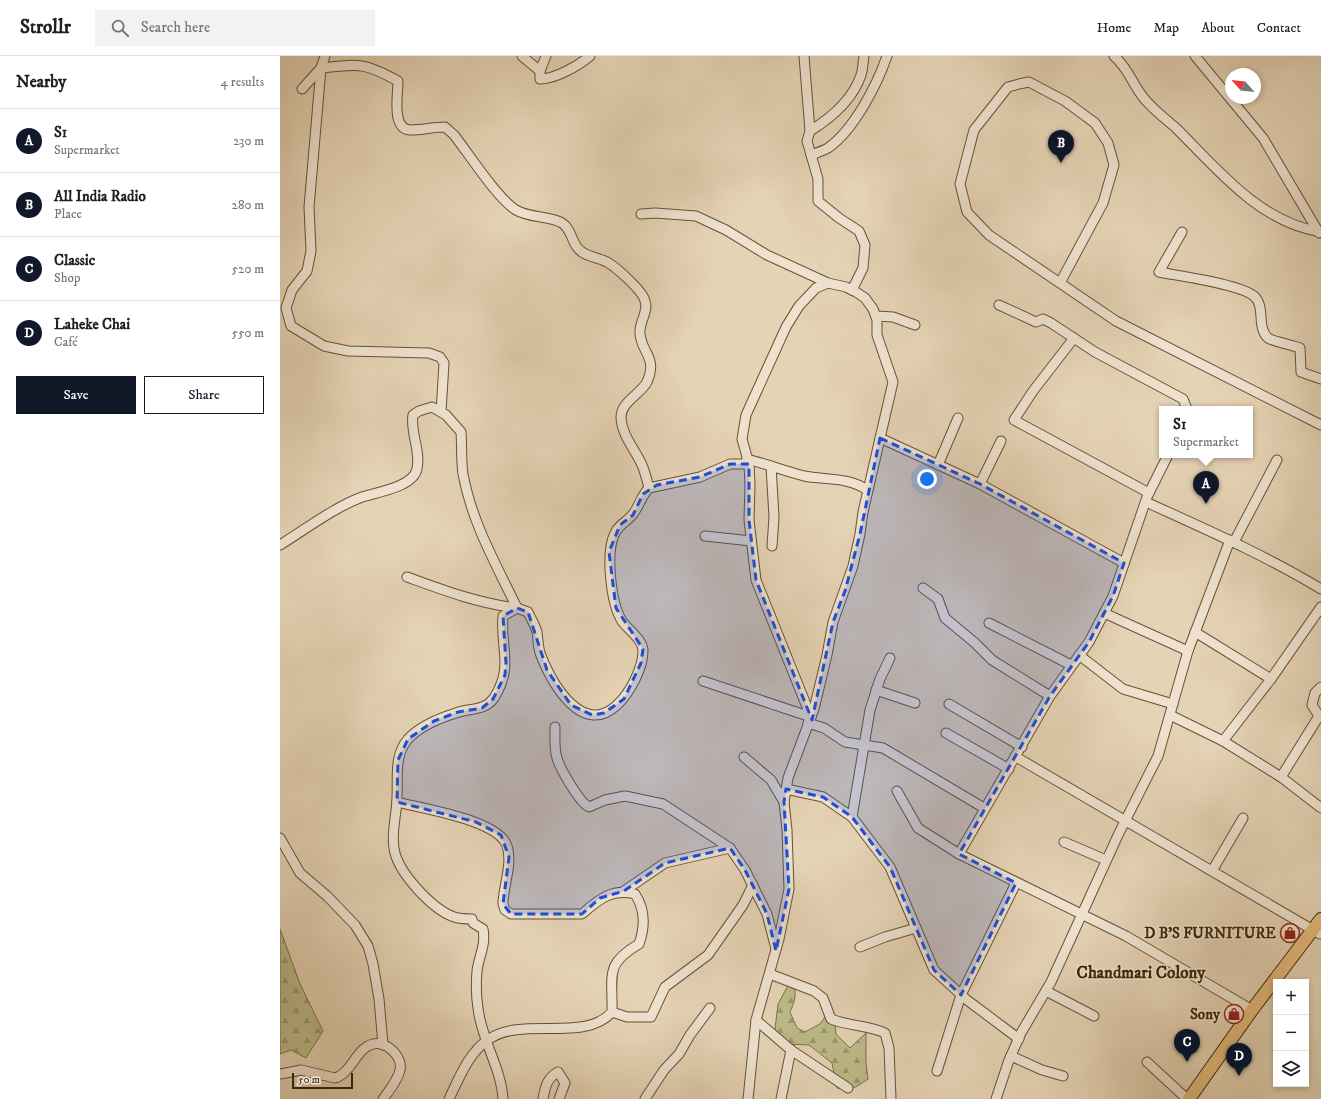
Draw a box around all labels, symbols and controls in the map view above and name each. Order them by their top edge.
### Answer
search box [95,10,375,46]
text: Strollr [20,16,71,39]
icon: search [109,17,131,39]
text: Search here [141,18,210,37]
text: Home [1097,19,1131,37]
text: Map [1153,19,1179,37]
text: About [1201,19,1235,37]
text: Contact [1257,19,1301,37]
north arrow [1225,68,1261,104]
text: Nearby [16,71,66,93]
text: 4 results [221,74,264,90]
text: S1 [54,123,67,142]
pin: B [1048,130,1074,163]
text: A [25,133,33,149]
text: 230 m [233,133,264,149]
text: Supermarket [54,142,120,158]
text: All India Radio [54,187,146,206]
text: B [25,197,33,213]
text: 280 m [232,197,264,213]
text: Place [54,206,82,222]
text: Classic [54,251,95,270]
text: C [25,261,33,277]
text: 520 m [232,261,264,277]
text: Shop [54,270,80,286]
text: Laheke Chai [54,315,130,334]
text: D [24,325,34,341]
text: 550 m [232,325,264,341]
text: Café [54,334,78,350]
button: Save [16,376,136,414]
button: Share [144,376,264,414]
popup [1159,406,1253,458]
text: S1 [1173,415,1186,434]
text: Supermarket [1173,434,1239,450]
your location [917,469,937,489]
pin: A [1193,471,1219,504]
shop icon: D B'S FURNITURE [1279,922,1301,944]
place label: D B'S FURNITURE [1144,924,1276,943]
district label: Chandmari Colony [1077,962,1206,984]
map controls [1273,979,1309,1087]
button: + [1273,979,1309,1015]
shop icon: Sony [1223,1003,1245,1025]
place label: Sony [1190,1005,1221,1024]
button: − [1273,1015,1309,1051]
pin: C [1174,1029,1200,1062]
pin: D [1226,1043,1252,1076]
button: layers [1273,1051,1309,1087]
scale bar [292,1071,353,1090]
text: 50 m [298,1073,320,1087]

